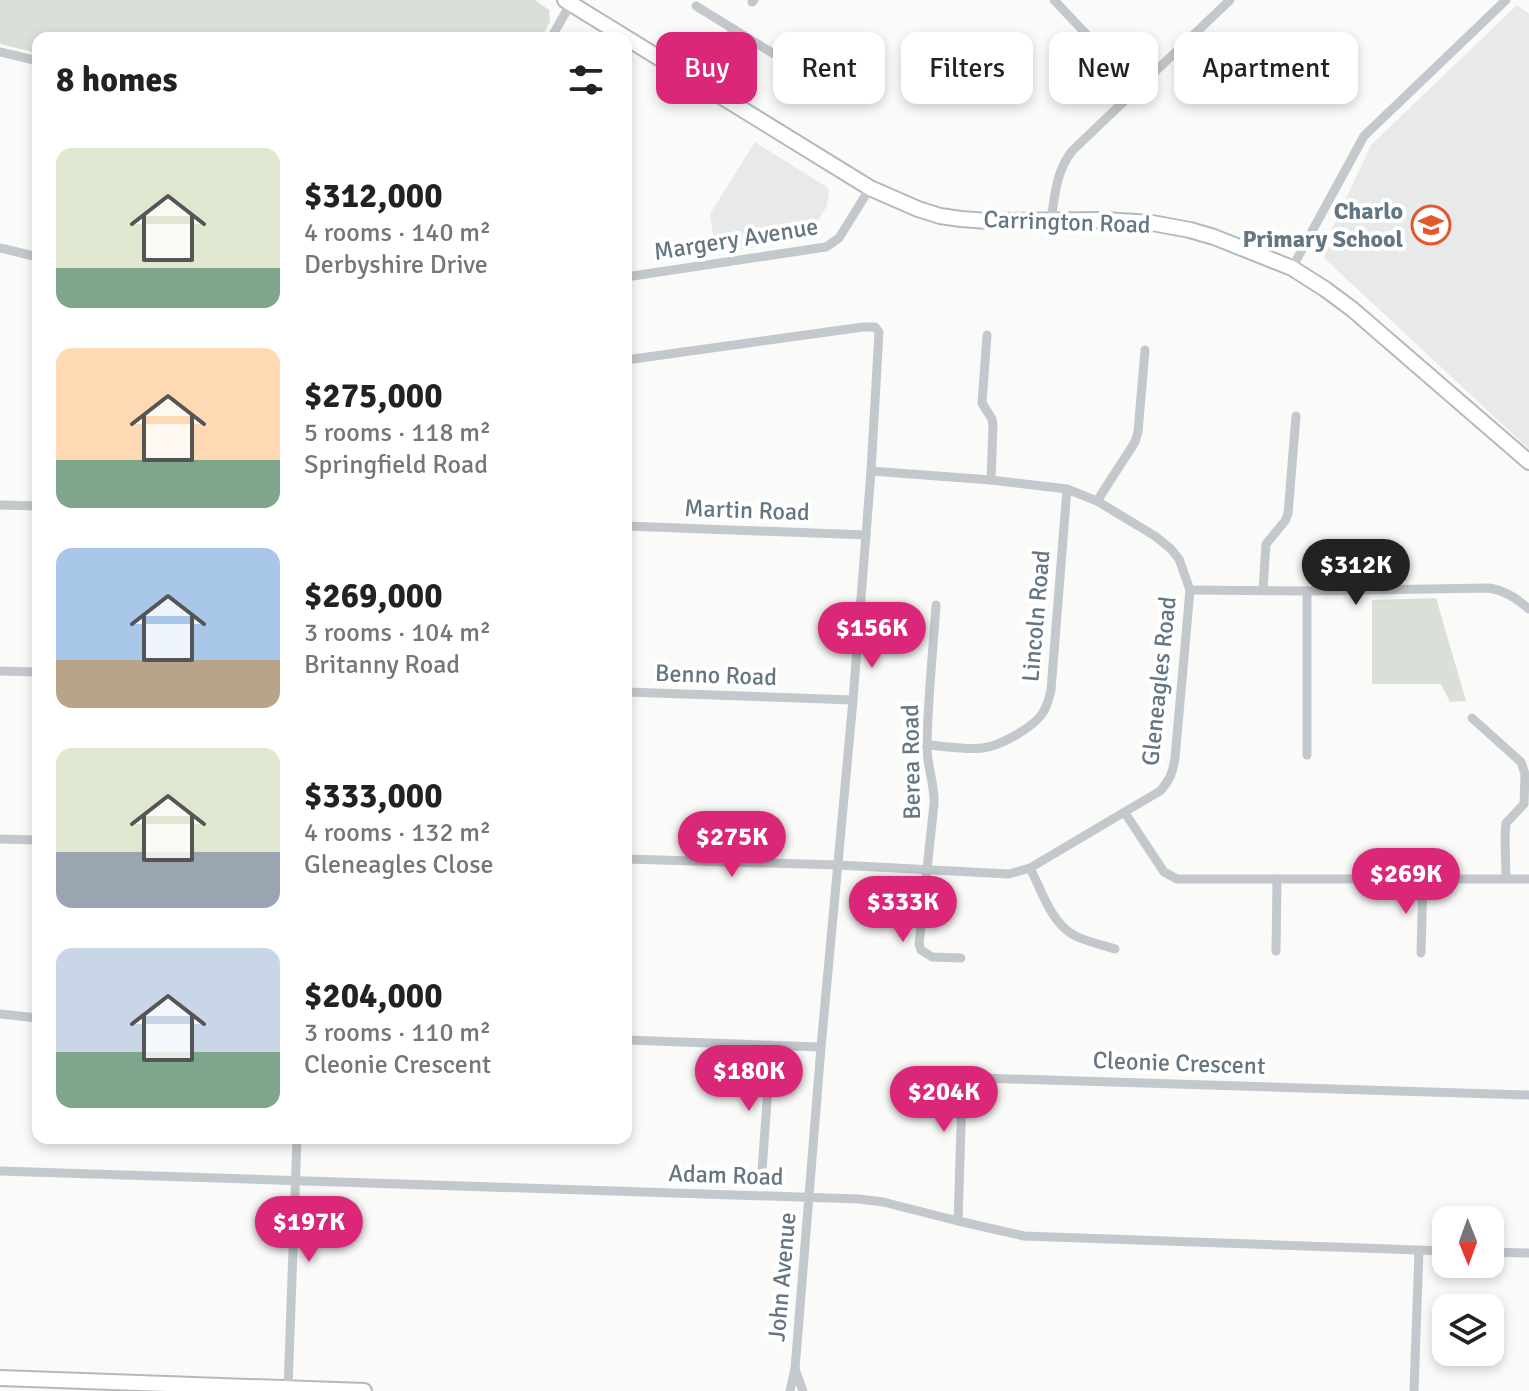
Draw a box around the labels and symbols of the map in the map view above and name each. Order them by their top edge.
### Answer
place label: Charlo Primary School [1242,196,1403,254]
street label: Carrington Road [983,204,1151,240]
school or university icon: Charlo Primary School [1410,204,1452,246]
street label: Margery Avenue [652,211,820,267]
street label: Martin Road [684,493,810,527]
pin: $312K [1300,539,1412,607]
street label: Lincoln Road [1015,549,1057,683]
street label: Gleneagles Road [1135,595,1183,767]
pin: $156K [816,602,928,670]
street label: Benno Road [655,658,777,692]
street label: Berea Road [895,704,927,820]
pin: $275K [676,811,788,879]
pin: $269K [1350,848,1462,916]
pin: $333K [847,876,959,944]
pin: $180K [693,1045,805,1113]
street label: Cleonie Crescent [1092,1045,1266,1081]
pin: $204K [888,1066,1000,1134]
street label: Adam Road [668,1158,784,1192]
pin: $197K [253,1196,365,1264]
north arrow [1432,1206,1504,1278]
street label: John Avenue [761,1211,803,1343]

